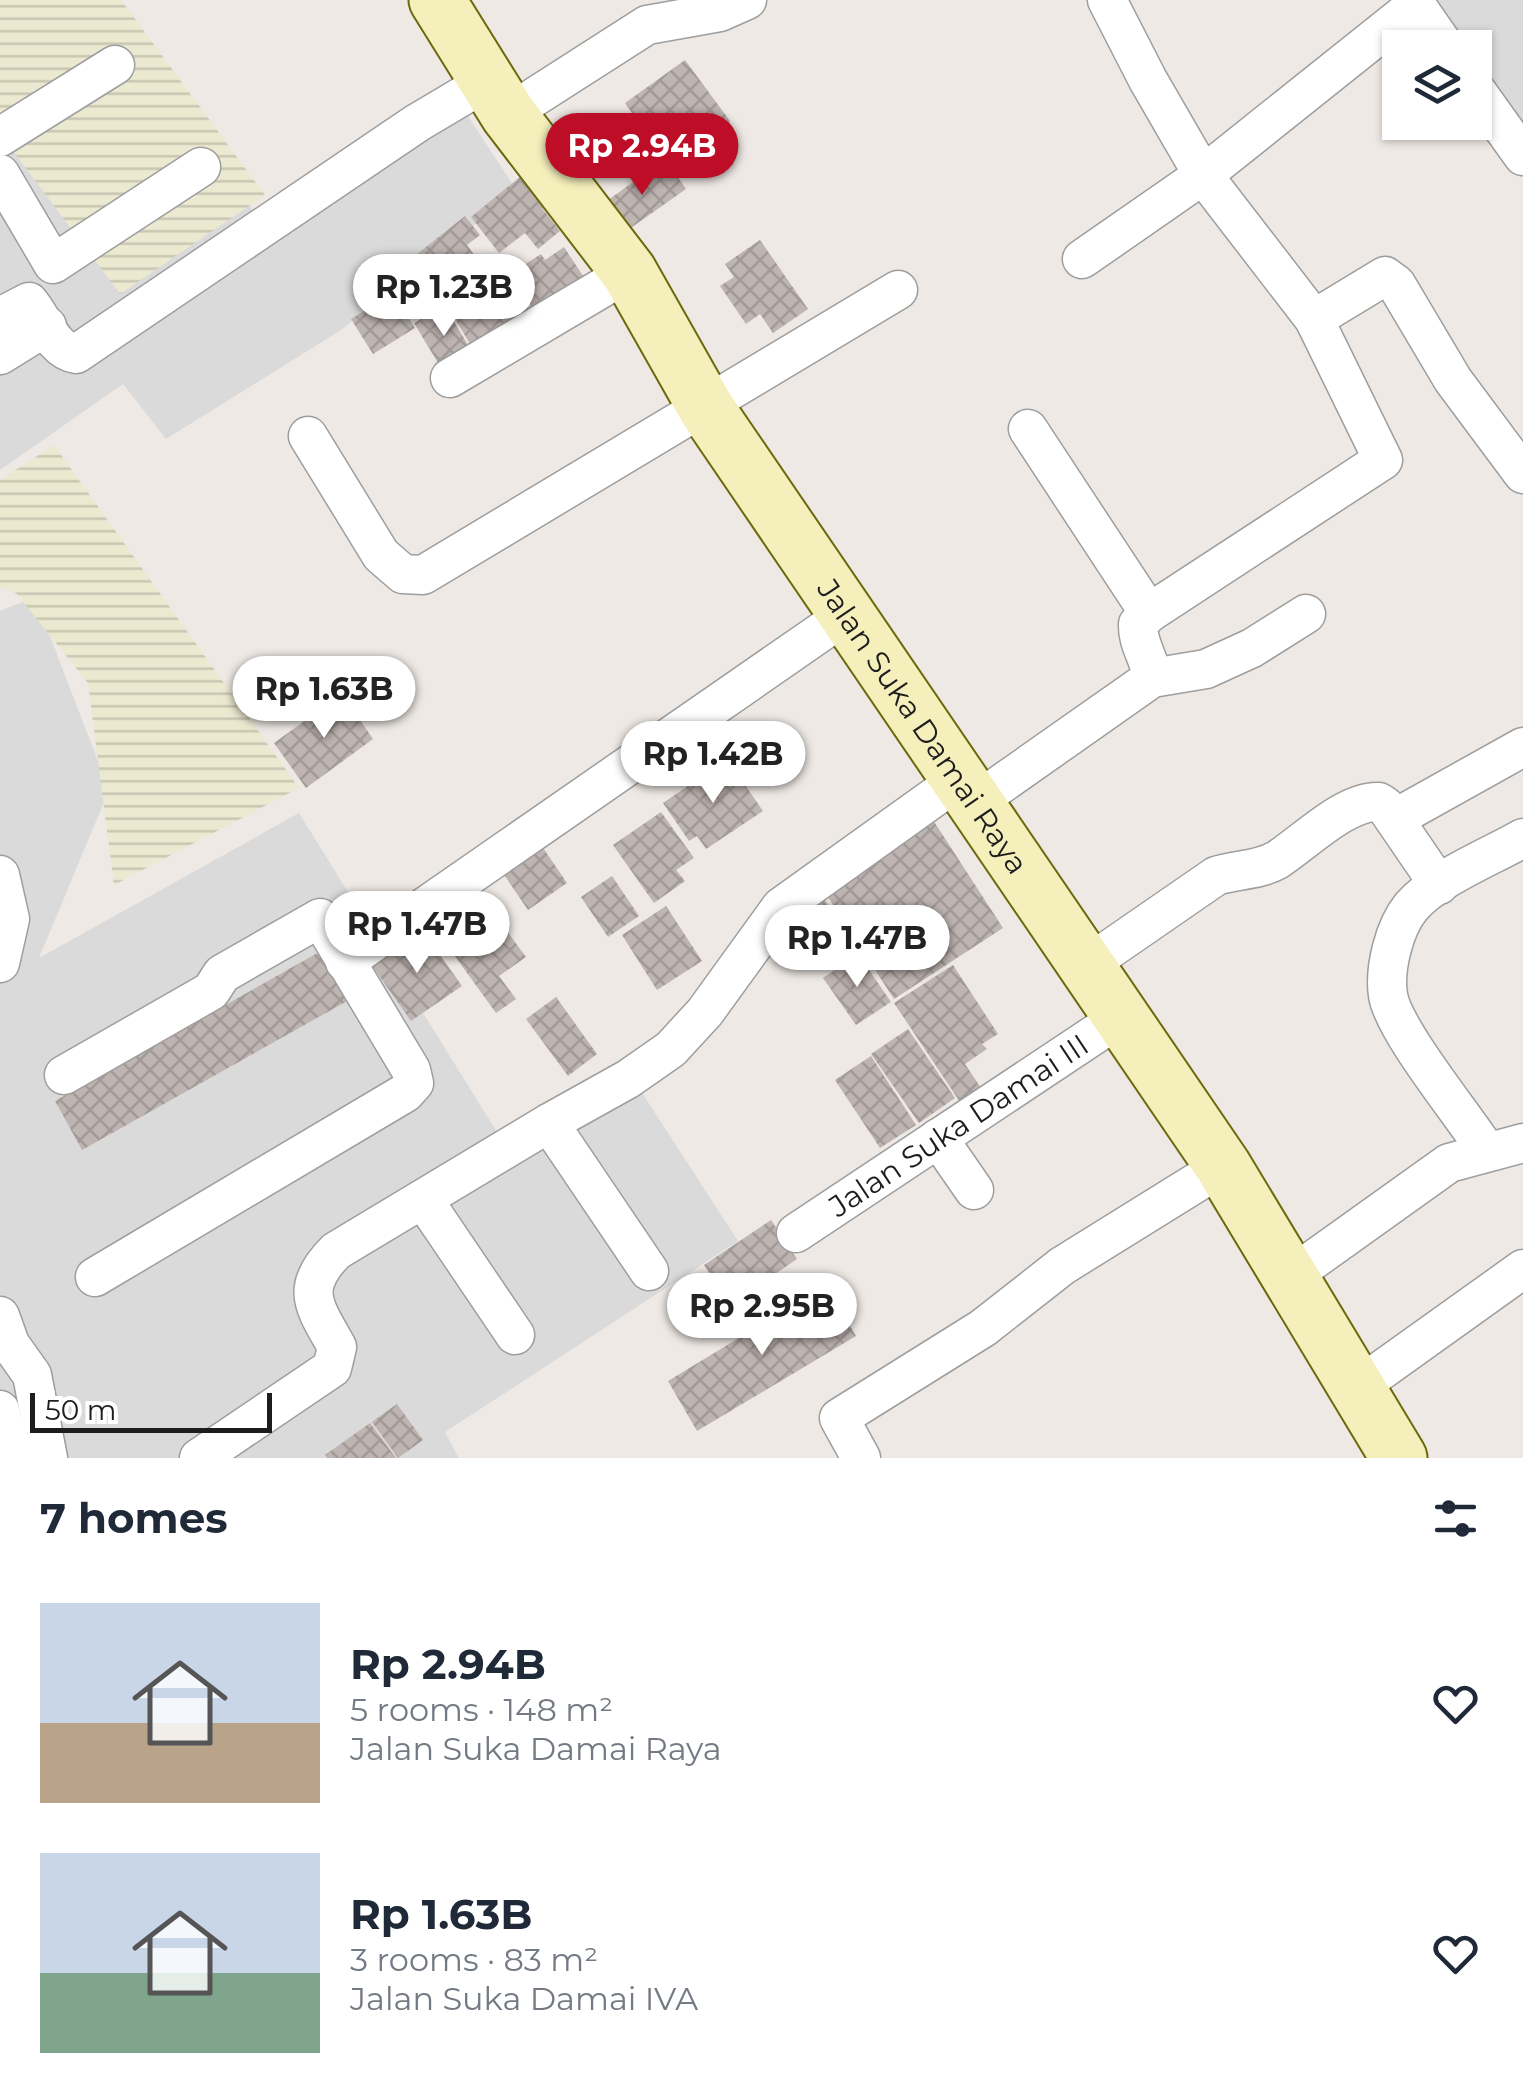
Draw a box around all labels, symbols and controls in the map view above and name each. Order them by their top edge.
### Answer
map controls [1382,30,1492,140]
button: layers [1382,30,1492,140]
pin: Rp 2.94B [539,113,745,198]
text: Rp 2.94B [567,126,717,165]
pin: Rp 1.23B [341,254,547,339]
text: Rp 1.23B [375,267,513,306]
street label: Jalan Suka Damai Raya [809,571,1037,881]
pin: Rp 1.63B [221,656,427,741]
text: Rp 1.63B [255,669,393,708]
pin: Rp 1.42B [610,721,816,806]
text: Rp 1.42B [643,734,783,773]
pin: Rp 1.47B [314,891,520,976]
text: Rp 1.47B [347,904,487,943]
pin: Rp 1.47B [754,905,960,990]
text: Rp 1.47B [787,918,927,957]
street label: Jalan Suka Damai III [821,1026,1095,1225]
pin: Rp 2.95B [659,1273,865,1358]
text: Rp 2.95B [689,1286,835,1325]
scale bar [30,1388,272,1432]
text: 50 m [45,1393,116,1427]
icon: filters [1428,1491,1483,1546]
text: 7 homes [40,1492,228,1544]
text: Rp 2.94B [350,1638,546,1690]
icon: home [120,1643,240,1763]
icon: heart [1428,1676,1483,1731]
text: 5 rooms · 148 m² [350,1690,613,1729]
text: Jalan Suka Damai Raya [350,1729,722,1768]
text: Rp 1.63B [350,1888,532,1940]
icon: home [120,1893,240,2013]
icon: heart [1428,1926,1483,1981]
text: 3 rooms · 83 m² [350,1940,598,1979]
text: Jalan Suka Damai IVA [350,1979,698,2018]

